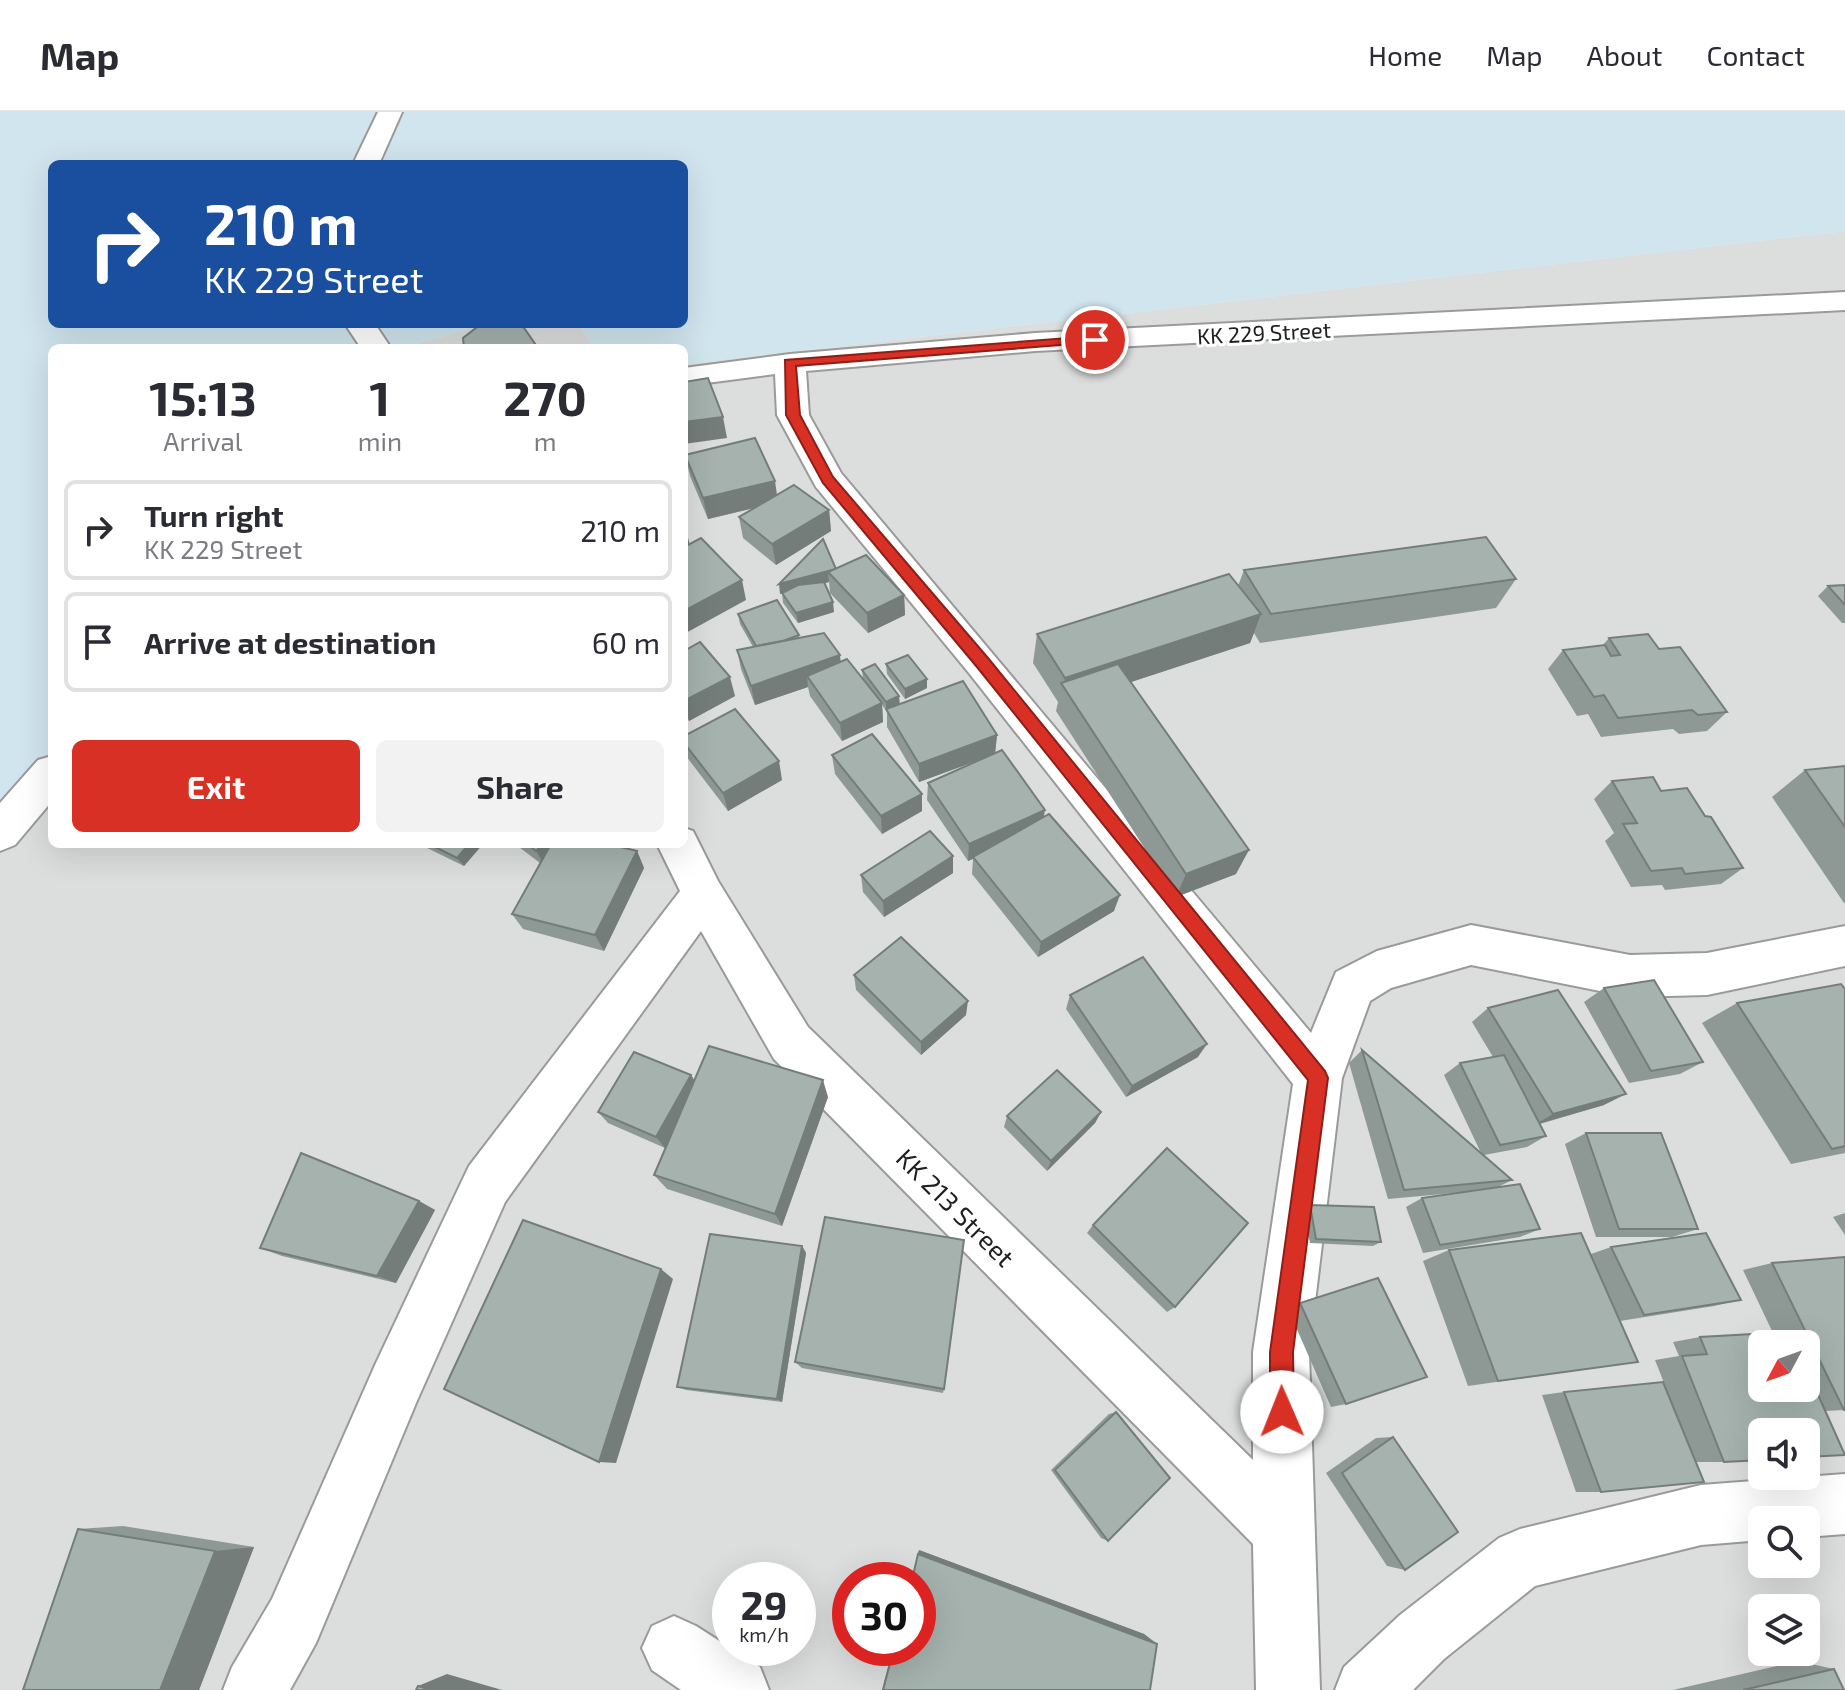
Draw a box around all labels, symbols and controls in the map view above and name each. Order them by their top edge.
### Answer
text: Map [40,32,119,78]
text: Home [1368,38,1442,72]
text: Map [1486,38,1543,72]
text: About [1587,38,1662,72]
text: Contact [1706,38,1805,72]
text: 210 m [204,189,358,256]
icon: right [72,192,176,296]
text: KK 229 Street [204,257,423,300]
pin [1061,306,1129,374]
street label: KK 229 Street [1196,316,1332,348]
icon: arrive [1073,318,1117,362]
text: 15:13 [149,368,257,426]
text: 1 [370,368,390,426]
text: 270 [503,368,587,426]
text: Arrival [163,425,242,456]
text: min [358,425,402,456]
text: m [534,425,556,456]
text: Turn right [144,497,284,533]
icon: right [76,508,120,552]
text: 210 m [580,512,660,548]
text: KK 229 Street [144,533,302,564]
icon: arrive [76,620,120,664]
text: Arrive at destination [144,624,436,660]
text: 60 m [592,624,660,660]
button: Exit [72,740,360,832]
button: Share [376,740,664,832]
street label: KK 213 Street [891,1142,1021,1272]
north arrow [1748,1330,1820,1402]
map controls [1748,1330,1820,1666]
position arrow [1240,1370,1324,1454]
button: sound [1748,1418,1820,1490]
button: search [1748,1506,1820,1578]
speed limit sign: 30 [832,1562,936,1666]
text: 29 [741,1580,787,1628]
button: layers [1748,1594,1820,1666]
text: km/h [739,1622,789,1646]

